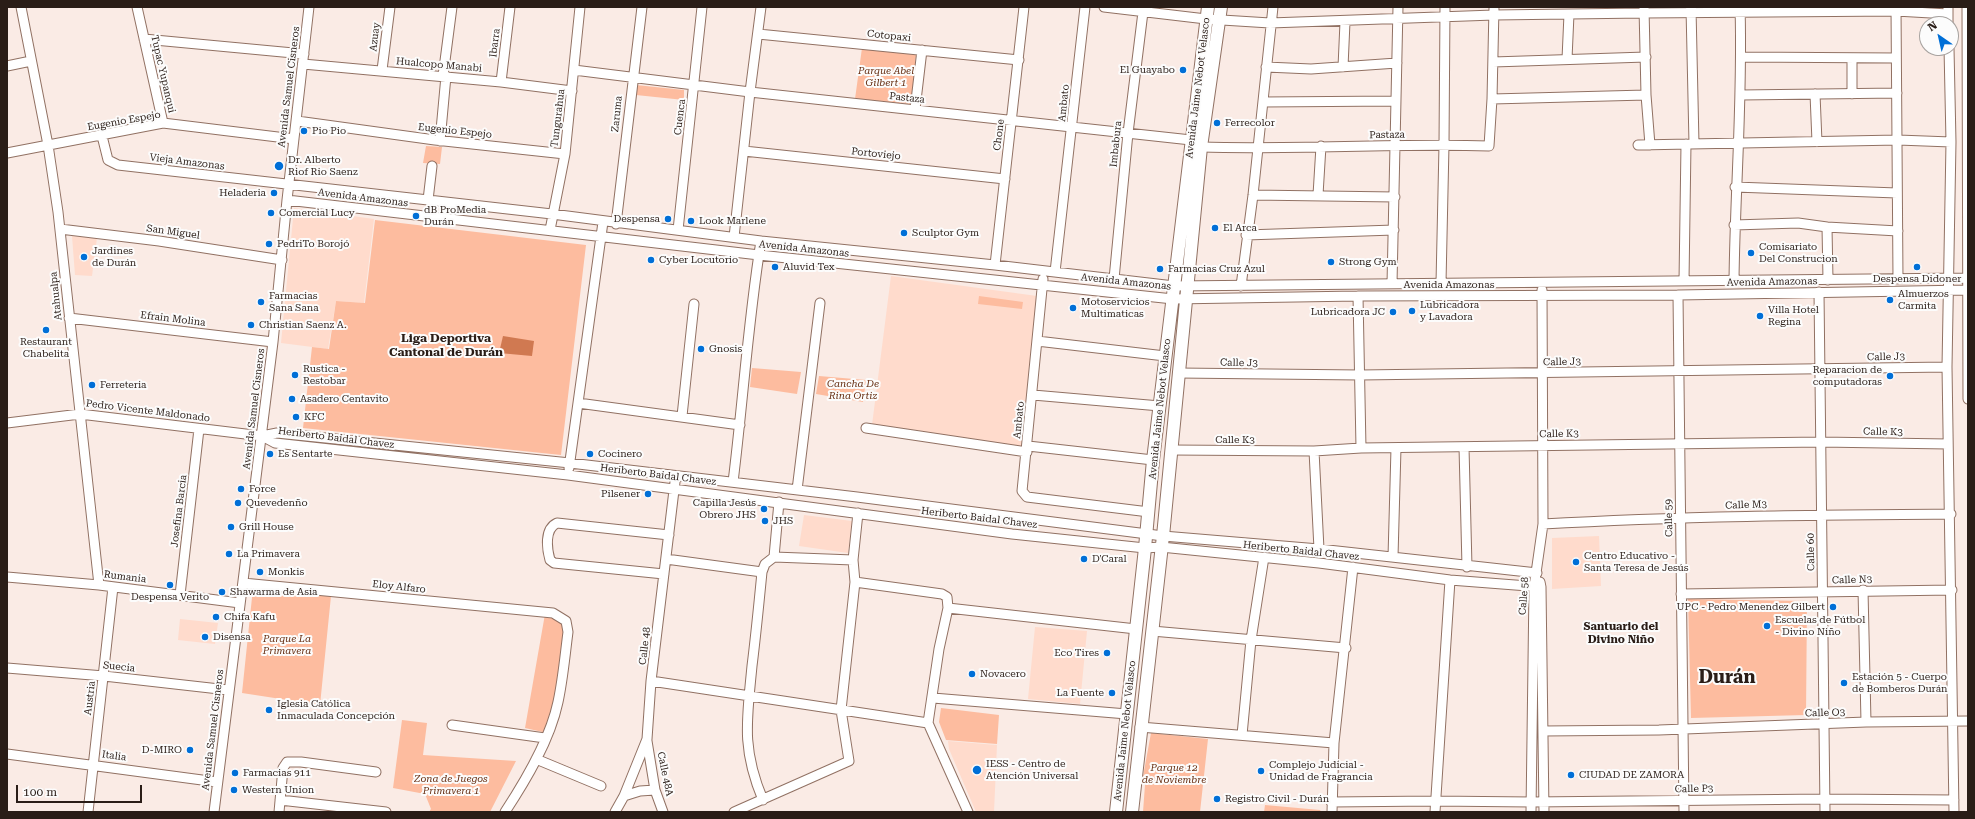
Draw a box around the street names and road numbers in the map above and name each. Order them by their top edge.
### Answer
street label: Avenida Jaime Nebot Velasco [1183,17,1213,159]
street label: Azuay [367,22,383,52]
street label: Avenida Samuel Cisneros [276,26,302,148]
street label: Ibarra [487,28,503,58]
street label: Cotopaxi [866,28,912,44]
street label: Tupac Yupanqui [148,34,178,114]
street label: Hualcopo Manabi [395,55,483,75]
street label: Ambato [1056,84,1072,122]
street label: Tungurahua [548,88,568,148]
street label: Pastaza [889,90,925,106]
street label: Zaruma [609,95,625,133]
street label: Cuenca [672,98,688,136]
street label: Eugenio Espejo [86,109,162,133]
street label: Chone [991,119,1007,151]
street label: Imbabura [1108,120,1124,168]
street label: Eugenio Espejo [417,121,493,141]
street label: Pastaza [1369,129,1405,141]
street label: Portoviejo [851,145,901,163]
street label: Vieja Amazonas [149,151,225,173]
street label: Avenida Amazonas [317,187,409,209]
street label: San Miguel [146,222,200,242]
street label: Avenida Amazonas [758,238,850,260]
street label: Atahualpa [47,271,65,321]
street label: Avenida Amazonas [1080,271,1172,293]
street label: Avenida Amazonas [1727,275,1817,289]
street label: Avenida Amazonas [1404,279,1494,291]
street label: Efrain Molina [140,309,206,329]
street label: Avenida Jaime Nebot Velasco [1147,338,1173,480]
street label: Avenida Samuel Cisneros [241,348,267,470]
street label: Calle J3 [1867,351,1905,363]
street label: Calle J3 [1543,356,1581,368]
street label: Calle J3 [1220,357,1258,369]
street label: Pedro Vicente Maldonado [85,397,211,425]
street label: Ambato [1011,401,1027,439]
street label: Heriberto Baidal Chavez [277,425,395,451]
street label: Calle K3 [1863,426,1903,438]
street label: Calle K3 [1539,428,1579,440]
street label: Calle K3 [1215,434,1255,446]
street label: Heriberto Baidal Chavez [599,462,717,488]
street label: Josefina Barcia [169,474,189,548]
street label: Calle M3 [1725,498,1767,512]
street label: Calle 59 [1663,499,1675,537]
street label: Heriberto Baidal Chavez [920,505,1038,531]
street label: Calle 60 [1805,533,1817,571]
street label: Heriberto Baidal Chavez [1242,539,1360,563]
street label: Rumania [103,568,147,586]
street label: Calle N3 [1832,573,1872,587]
street label: Calle 58 [1517,577,1531,615]
street label: Eloy Alfaro [372,578,426,596]
street label: Calle 48 [637,626,653,666]
street label: Suecia [102,659,136,675]
street label: Avenida Jaime Nebot Velasco [1112,660,1138,802]
street label: Avenida Samuel Cisneros [200,669,226,791]
street label: Austria [82,680,98,716]
street label: Calle O3 [1805,706,1845,720]
street label: Italia [101,748,127,764]
street label: Calle 48A [654,751,676,797]
street label: Calle P3 [1674,783,1714,795]

